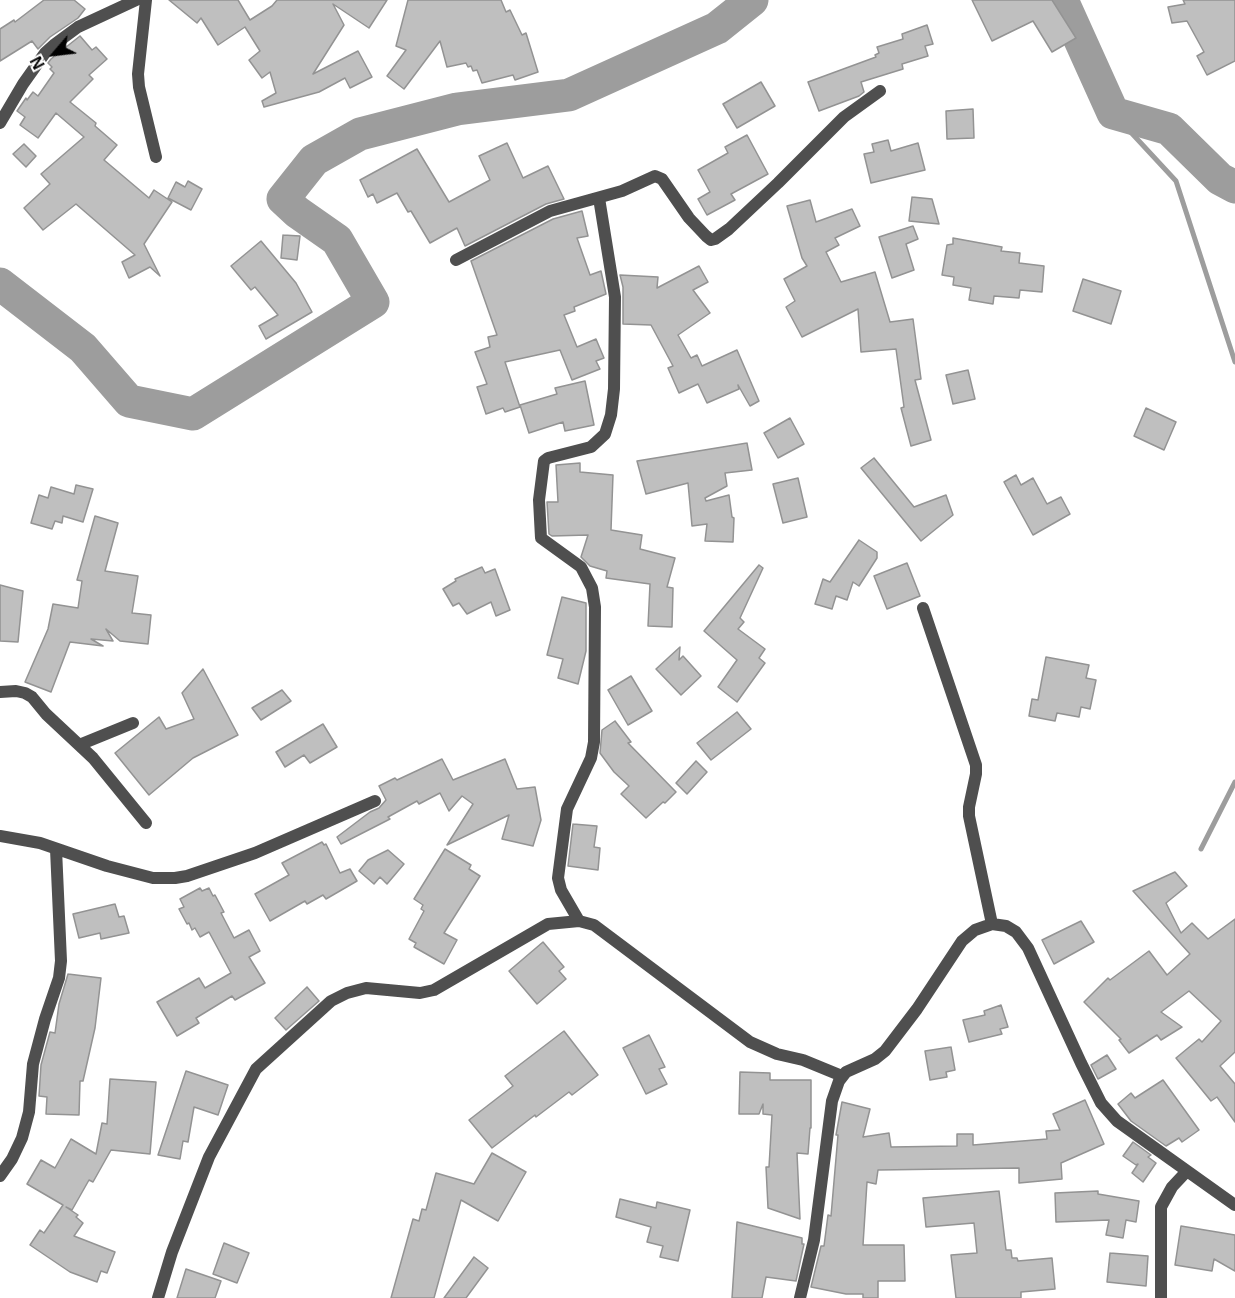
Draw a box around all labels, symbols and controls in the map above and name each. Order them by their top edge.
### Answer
north arrow [24,24,84,84]
text: N [27,54,48,72]

